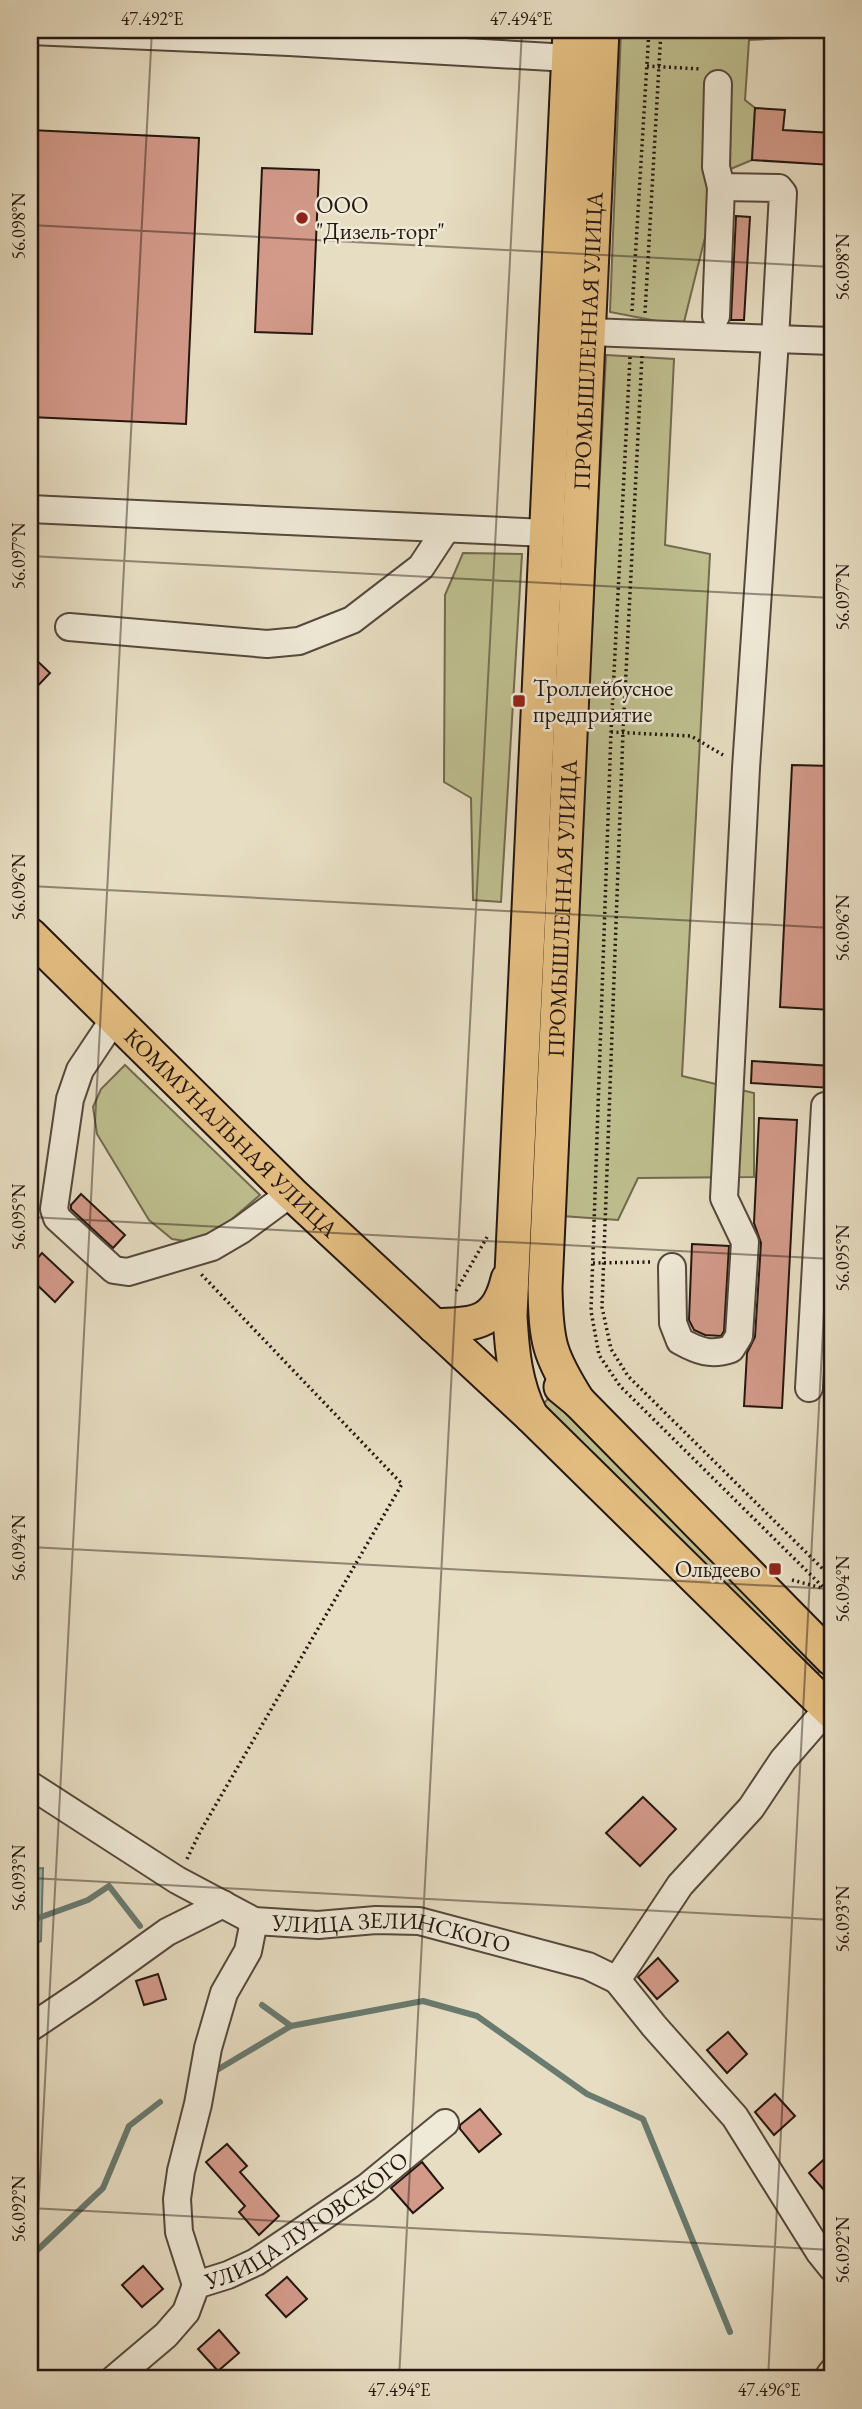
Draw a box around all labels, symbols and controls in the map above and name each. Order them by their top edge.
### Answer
text: 47.492°E [121,7,183,30]
text: 47.494°E [490,7,552,30]
place label: ООО "Дизель-торг" [316,190,445,246]
street label: ПРОМЫШЛЕННАЯ УЛИЦА [566,190,610,491]
text: 56.098°N [7,192,30,259]
marker: ООО "Дизель-торг" [294,210,310,226]
text: 56.098°N [831,233,854,300]
text: 56.097°N [7,522,30,589]
text: 56.097°N [831,563,854,630]
place label: Троллейбусное предприятие [533,673,673,729]
marker: Троллейбусное предприятие [511,693,527,709]
street label: ПРОМЫШЛЕННАЯ УЛИЦА [540,758,584,1058]
text: 56.096°N [7,853,30,920]
text: 56.096°N [831,894,854,961]
street label: КОММУНАЛЬНАЯ УЛИЦА [118,1021,345,1245]
text: 56.095°N [7,1183,30,1250]
text: 56.095°N [831,1224,854,1291]
text: 56.094°N [7,1514,30,1581]
place label: Ольдеево [675,1554,761,1584]
text: 56.094°N [831,1555,854,1622]
marker: Ольдеево [767,1561,783,1577]
text: 56.093°N [7,1844,30,1911]
text: 56.093°N [831,1885,854,1952]
street label: УЛИЦА ЗЕЛИНСКОГО [270,1905,514,1960]
street label: УЛИЦА ЛУГОВСКОГО [200,2145,414,2297]
text: 56.092°N [7,2175,30,2242]
text: 56.092°N [831,2216,854,2283]
text: 47.494°E [368,2378,430,2401]
text: 47.496°E [738,2378,800,2401]

